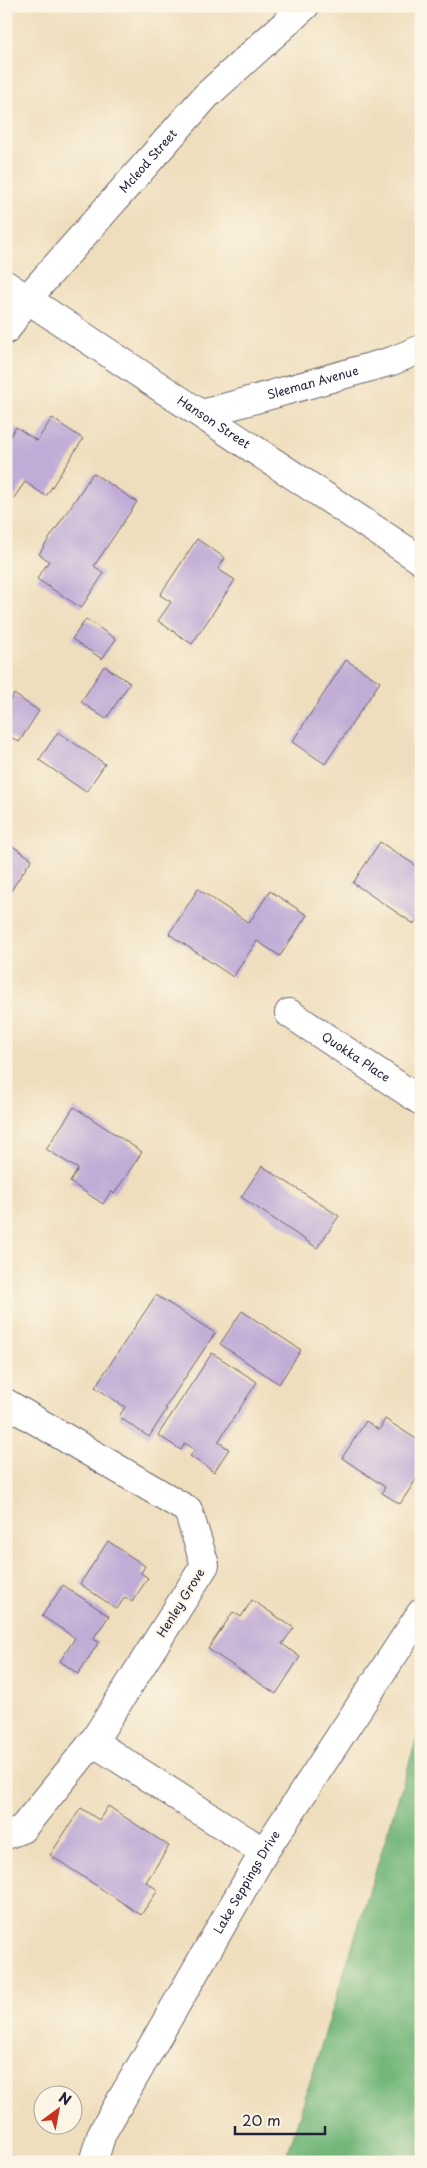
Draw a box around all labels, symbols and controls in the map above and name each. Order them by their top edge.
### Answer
street label: Mcleod Street [115,125,181,196]
street label: Sleeman Avenue [265,361,360,403]
street label: Hanson Street [174,391,254,452]
street label: Quokka Place [318,1027,394,1086]
street label: Henley Grove [152,1565,208,1640]
street label: Lake Seppings Drive [209,1827,284,1937]
north arrow [32,2086,82,2136]
text: N [55,2087,75,2110]
scale bar [235,2103,324,2135]
text: 20 m [242,2108,281,2131]

